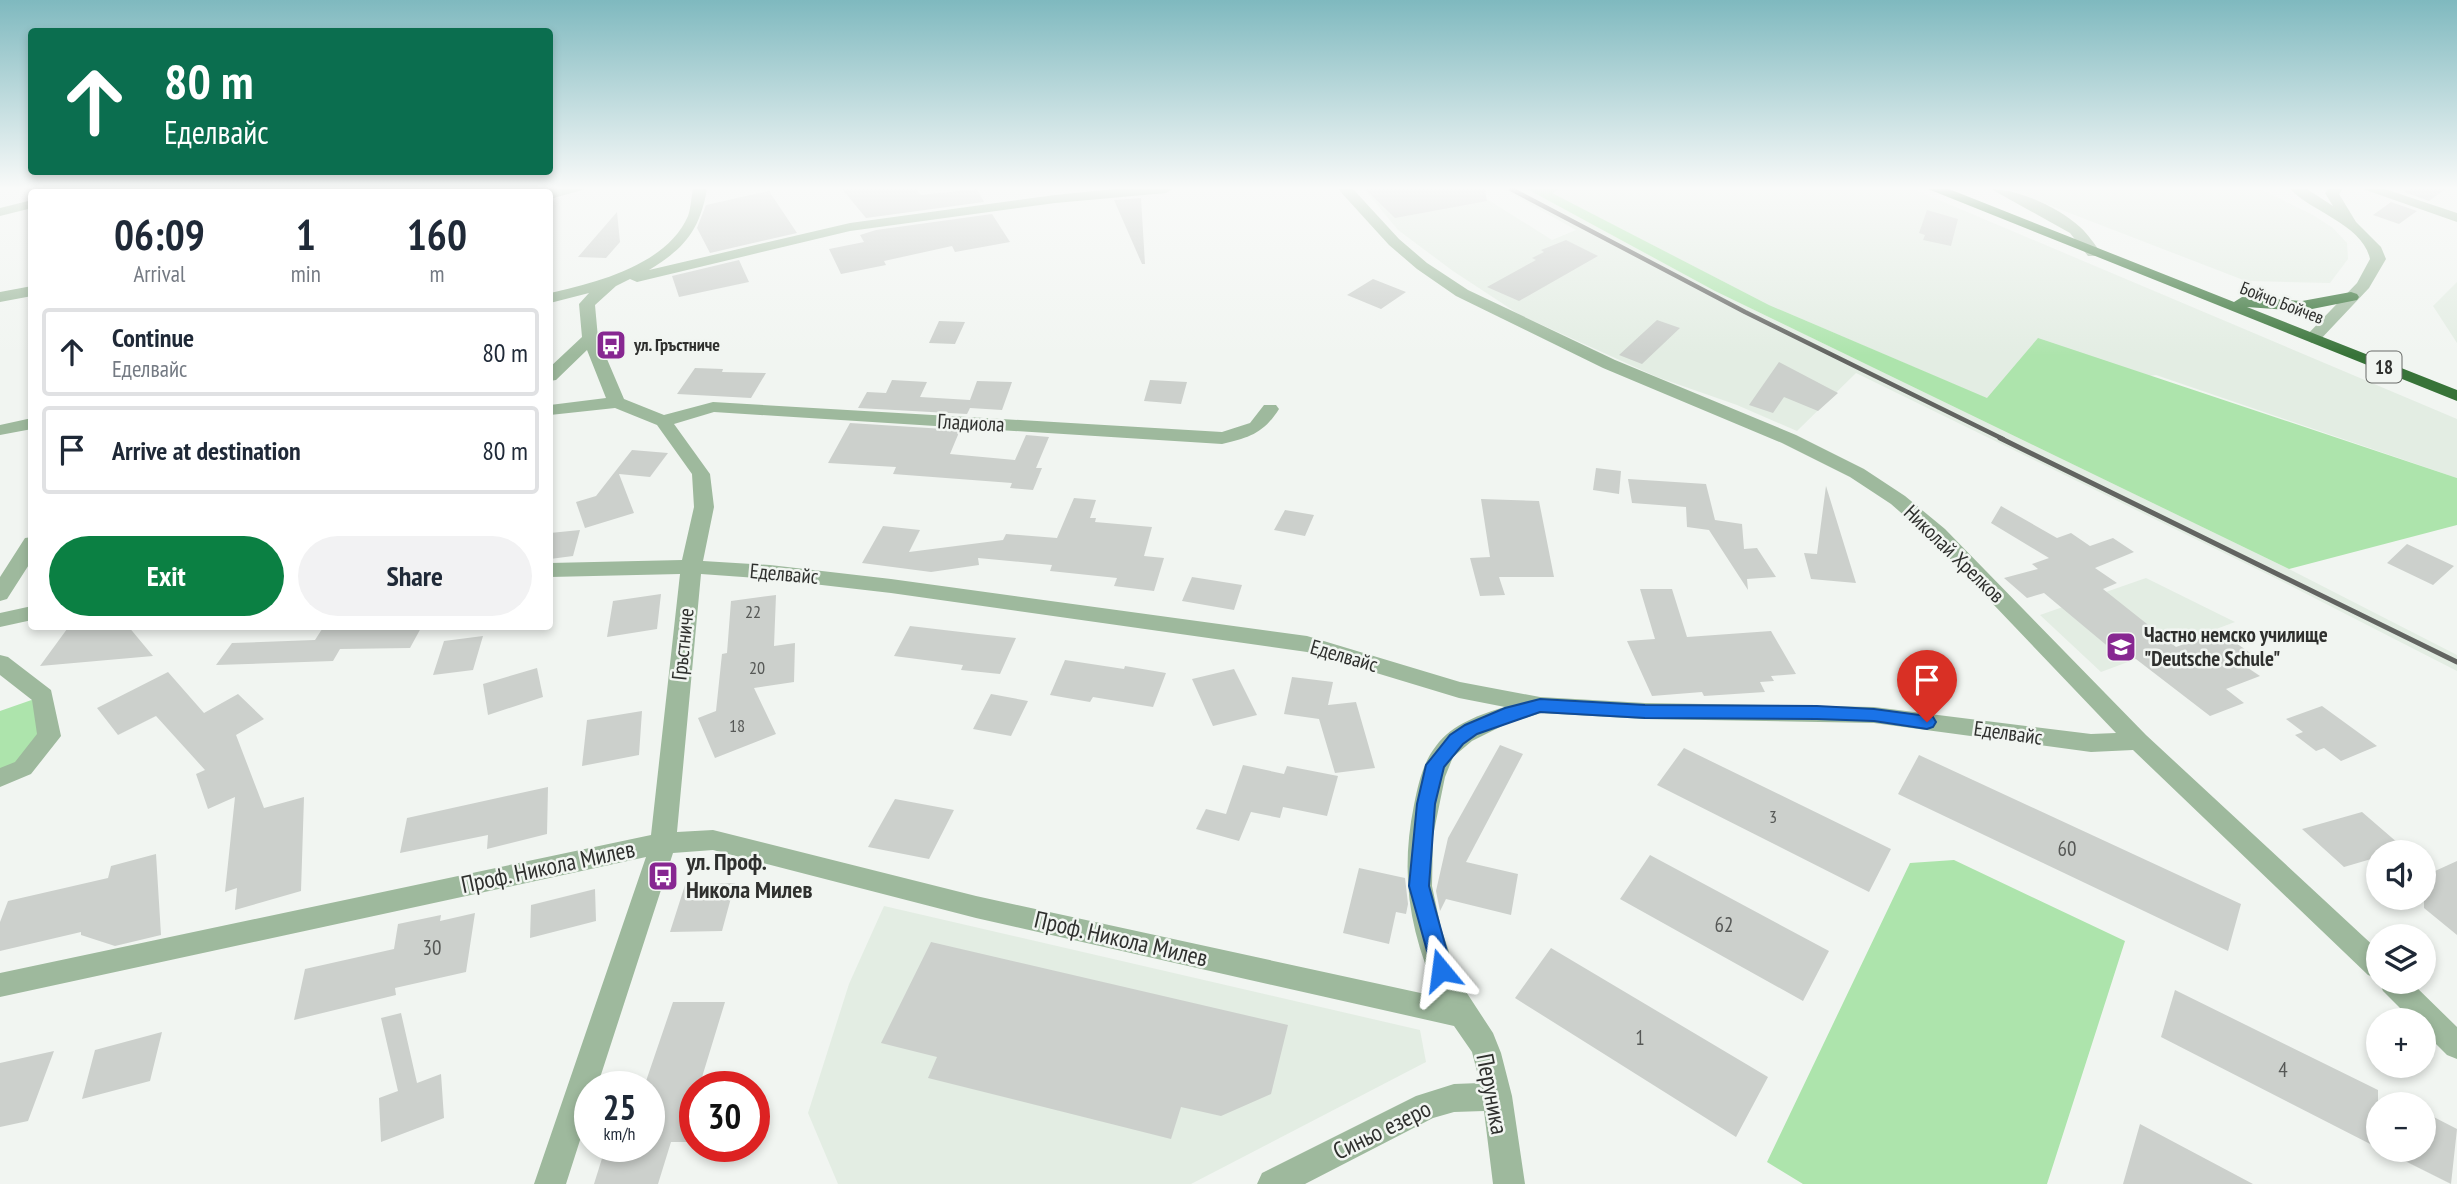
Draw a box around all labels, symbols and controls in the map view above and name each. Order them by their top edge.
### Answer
text: 80 m [164,49,253,113]
icon: ahead [49,56,140,147]
text: Еделвайс [164,111,269,153]
text: 06:09 [114,207,205,262]
text: 1 [296,207,316,262]
text: 160 [407,207,467,262]
text: Arrival [133,259,185,288]
text: min [291,259,321,288]
text: m [429,259,444,288]
street label: Бойчо Бойчев [2237,276,2327,329]
text: Continue [112,321,194,354]
bus stop icon: ул. Гръстниче [594,328,628,362]
icon: ahead [53,333,91,371]
place label: ул. Гръстниче [633,333,720,356]
text: 80 m [482,336,528,369]
road number: 18 [2366,352,2402,382]
text: Еделвайс [112,354,187,383]
street label: Гладиола [937,407,1005,438]
icon: arrive [53,431,91,469]
text: Arrive at destination [112,434,301,467]
text: 80 m [482,434,528,467]
street label: Николай Хрелков [1898,499,2010,608]
button: Exit [49,536,284,616]
button: Share [298,536,532,616]
street label: Еделвайс [749,557,820,590]
house number: 22 [745,600,761,623]
street label: Гръстниче [665,607,700,681]
place label: Частно немско училище "Deutsche Schule" [2144,621,2328,672]
school or university icon: Частно немско училище "Deutsche Schule" [2104,630,2138,664]
street label: Еделвайс [1307,633,1381,678]
pin [1897,650,1957,722]
house number: 20 [749,656,765,679]
icon: arrive [1908,661,1946,699]
house number: 18 [729,714,745,737]
street label: Еделвайс [1972,714,2044,751]
house number: 3 [1769,805,1777,828]
street label: Проф. Никола Милев [458,833,638,900]
house number: 60 [2058,835,2076,862]
map controls [2366,840,2436,1162]
button: sound [2366,840,2436,910]
place label: ул. Проф. Никола Милев [685,846,812,905]
bus stop icon: ул. Проф. Никола Милев [646,859,680,893]
street label: Проф. Никола Милев [1031,904,1211,974]
house number: 62 [1715,911,1733,938]
button: layers [2366,924,2436,994]
position arrow [1404,933,1478,1007]
house number: 30 [423,934,441,961]
button: + [2366,1008,2436,1078]
house number: 1 [1635,1024,1645,1051]
street label: Перуника [1469,1051,1515,1137]
house number: 4 [2278,1056,2288,1083]
speed limit sign: 30 [679,1071,770,1162]
text: 25 [603,1084,636,1130]
button: − [2366,1092,2436,1162]
street label: Синьо езеро [1328,1093,1436,1167]
text: km/h [604,1122,635,1145]

